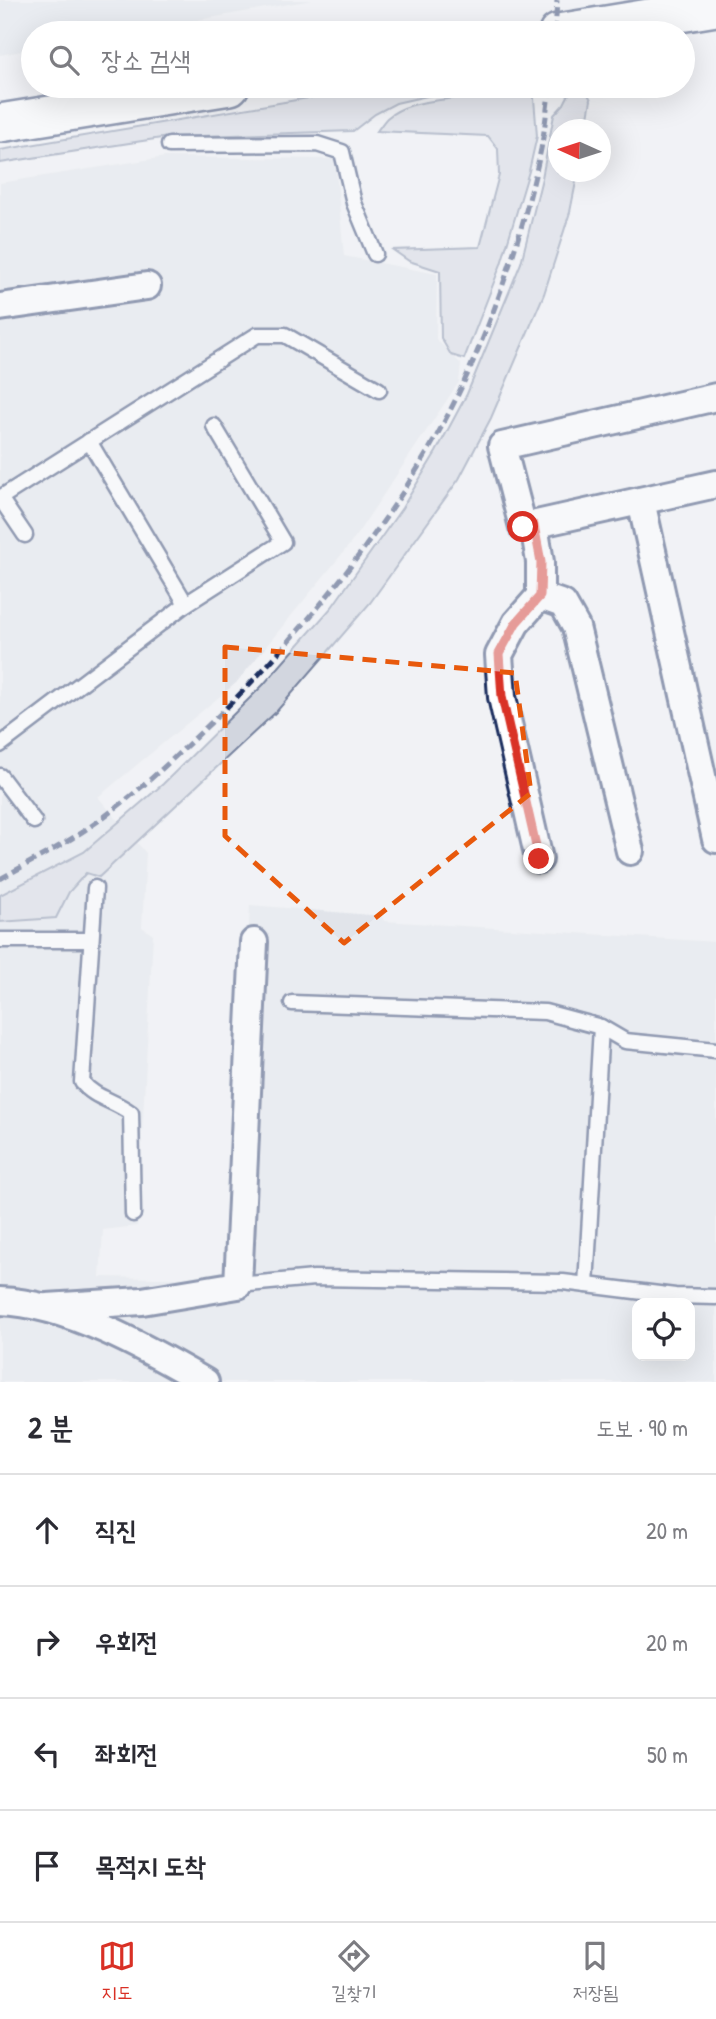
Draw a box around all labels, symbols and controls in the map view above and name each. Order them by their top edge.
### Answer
search box [21,21,695,98]
icon: search [45,41,83,79]
text: 장소 검색 [101,42,191,77]
north arrow [548,119,611,182]
route start [507,511,538,542]
route end [523,843,554,874]
map controls [632,1298,695,1361]
button: locate [632,1298,695,1361]
text: 2 분 [28,1407,73,1447]
text: 도보 · 90 m [596,1412,688,1443]
icon: ahead [28,1511,66,1549]
text: 직진 [95,1512,137,1547]
text: 20 m [646,1515,688,1546]
icon: right [28,1623,66,1661]
text: 우회전 [95,1624,158,1659]
text: 20 m [646,1627,688,1658]
icon: left [28,1735,66,1773]
text: 좌회전 [95,1736,158,1771]
text: 50 m [647,1739,688,1770]
icon: arrive [28,1847,66,1885]
text: 목적지 도착 [95,1848,206,1883]
tab: 지도 [98,1937,136,2006]
tab: 길찾기 [331,1937,377,2006]
tab: 저장됨 [572,1937,618,2006]

